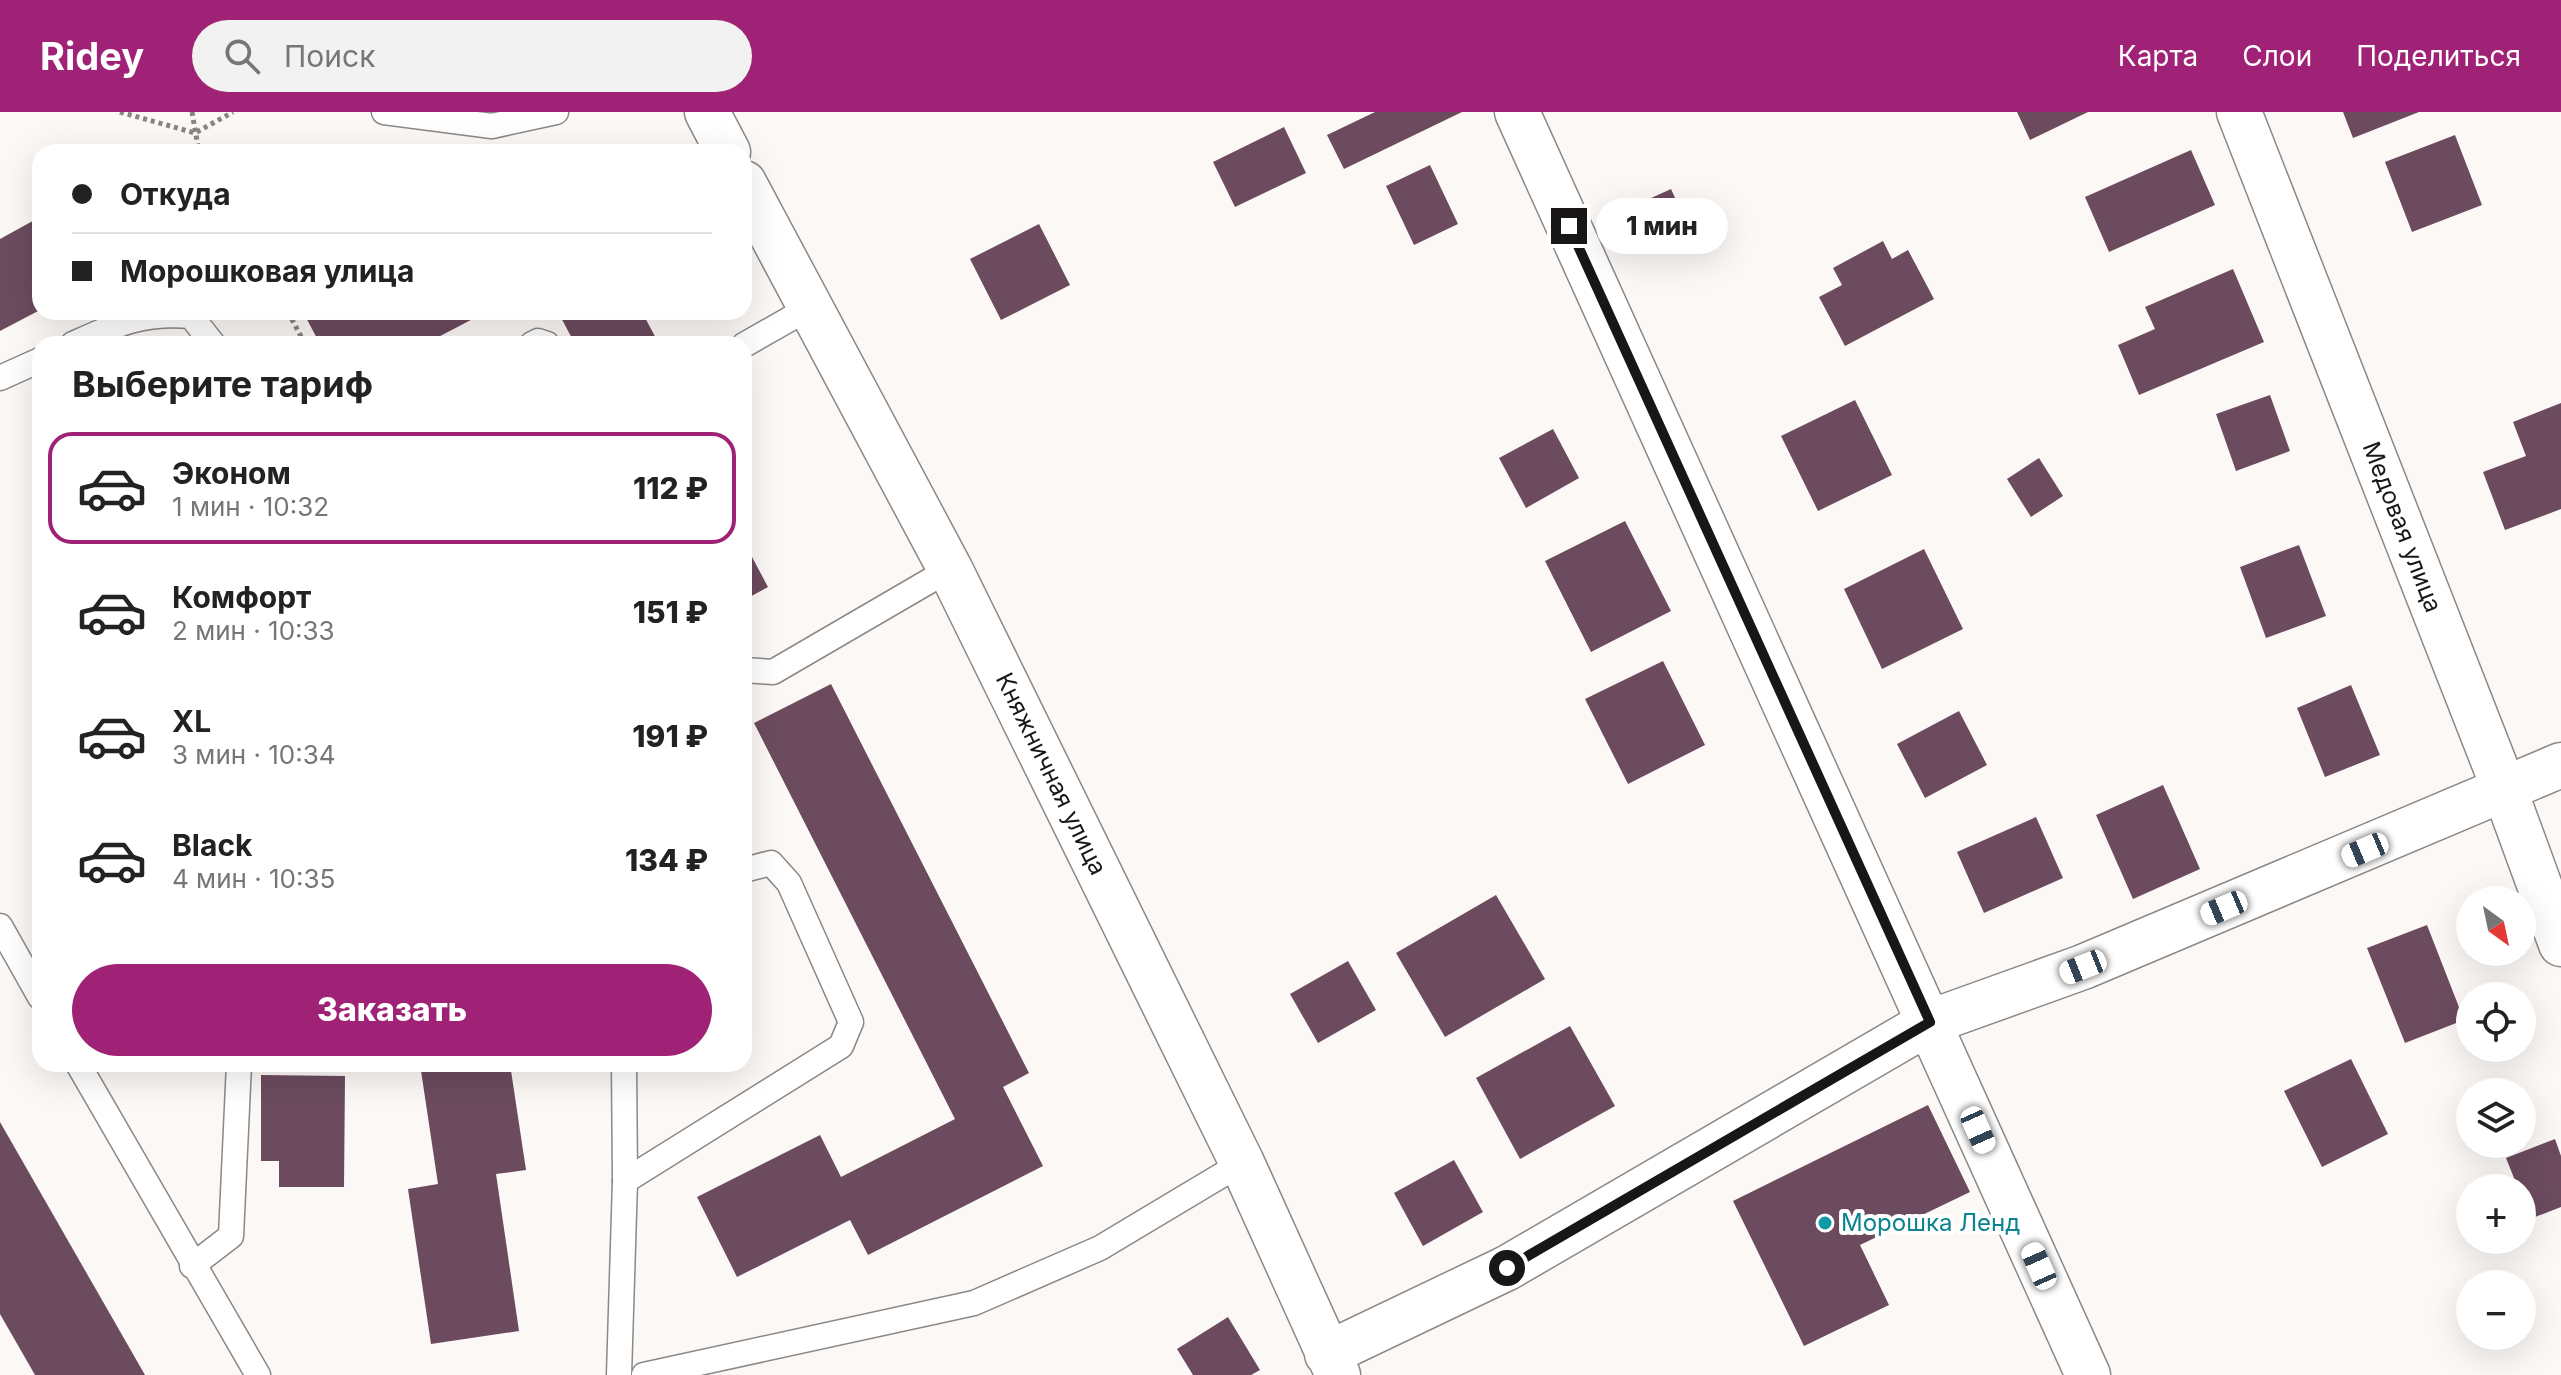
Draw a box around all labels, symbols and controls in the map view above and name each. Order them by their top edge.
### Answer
search box [192,20,752,92]
text: Ridey [40,33,144,79]
icon: search [220,34,264,78]
text: Поиск [284,38,375,74]
text: Карта [2118,39,2198,73]
text: Слои [2242,39,2312,73]
text: Поделиться [2356,39,2521,73]
text: Откуда [120,176,231,212]
callout: 1 мин [1597,198,1729,254]
route end [1551,208,1587,244]
text: 1 мин [1626,210,1698,241]
text: Морошковая улица [120,253,414,289]
text: Выберите тариф [72,362,373,406]
street label: Медовая улица [2357,437,2448,616]
icon: car [76,452,148,524]
text: Эконом [172,455,291,491]
text: 112 ₽ [633,470,708,506]
text: 1 мин · 10:32 [172,491,329,522]
icon: car [76,576,148,648]
text: Комфорт [172,579,311,615]
text: 151 ₽ [633,594,708,630]
text: 2 мин · 10:33 [172,615,335,646]
street label: Княжничная улица [990,668,1113,880]
icon: car [76,700,148,772]
text: XL [172,703,211,739]
text: 191 ₽ [632,718,708,754]
text: 3 мин · 10:34 [172,739,336,770]
icon: car [76,824,148,896]
text: Black [172,827,252,863]
car [2338,830,2392,870]
text: 134 ₽ [625,842,708,878]
text: 4 мин · 10:35 [172,863,335,894]
north arrow [2456,886,2536,966]
map controls [2456,886,2536,1350]
car [2197,888,2251,928]
car [2056,947,2110,987]
button: Заказать [72,964,712,1056]
button: locate [2456,982,2536,1062]
button: layers [2456,1078,2536,1158]
car [1957,1103,1999,1157]
button: + [2456,1174,2536,1254]
place label: Морошка Ленд [1841,1208,2020,1237]
marker: Морошка Ленд [1816,1214,1834,1232]
car [2018,1239,2060,1293]
route start [1489,1250,1525,1286]
button: − [2456,1270,2536,1350]

